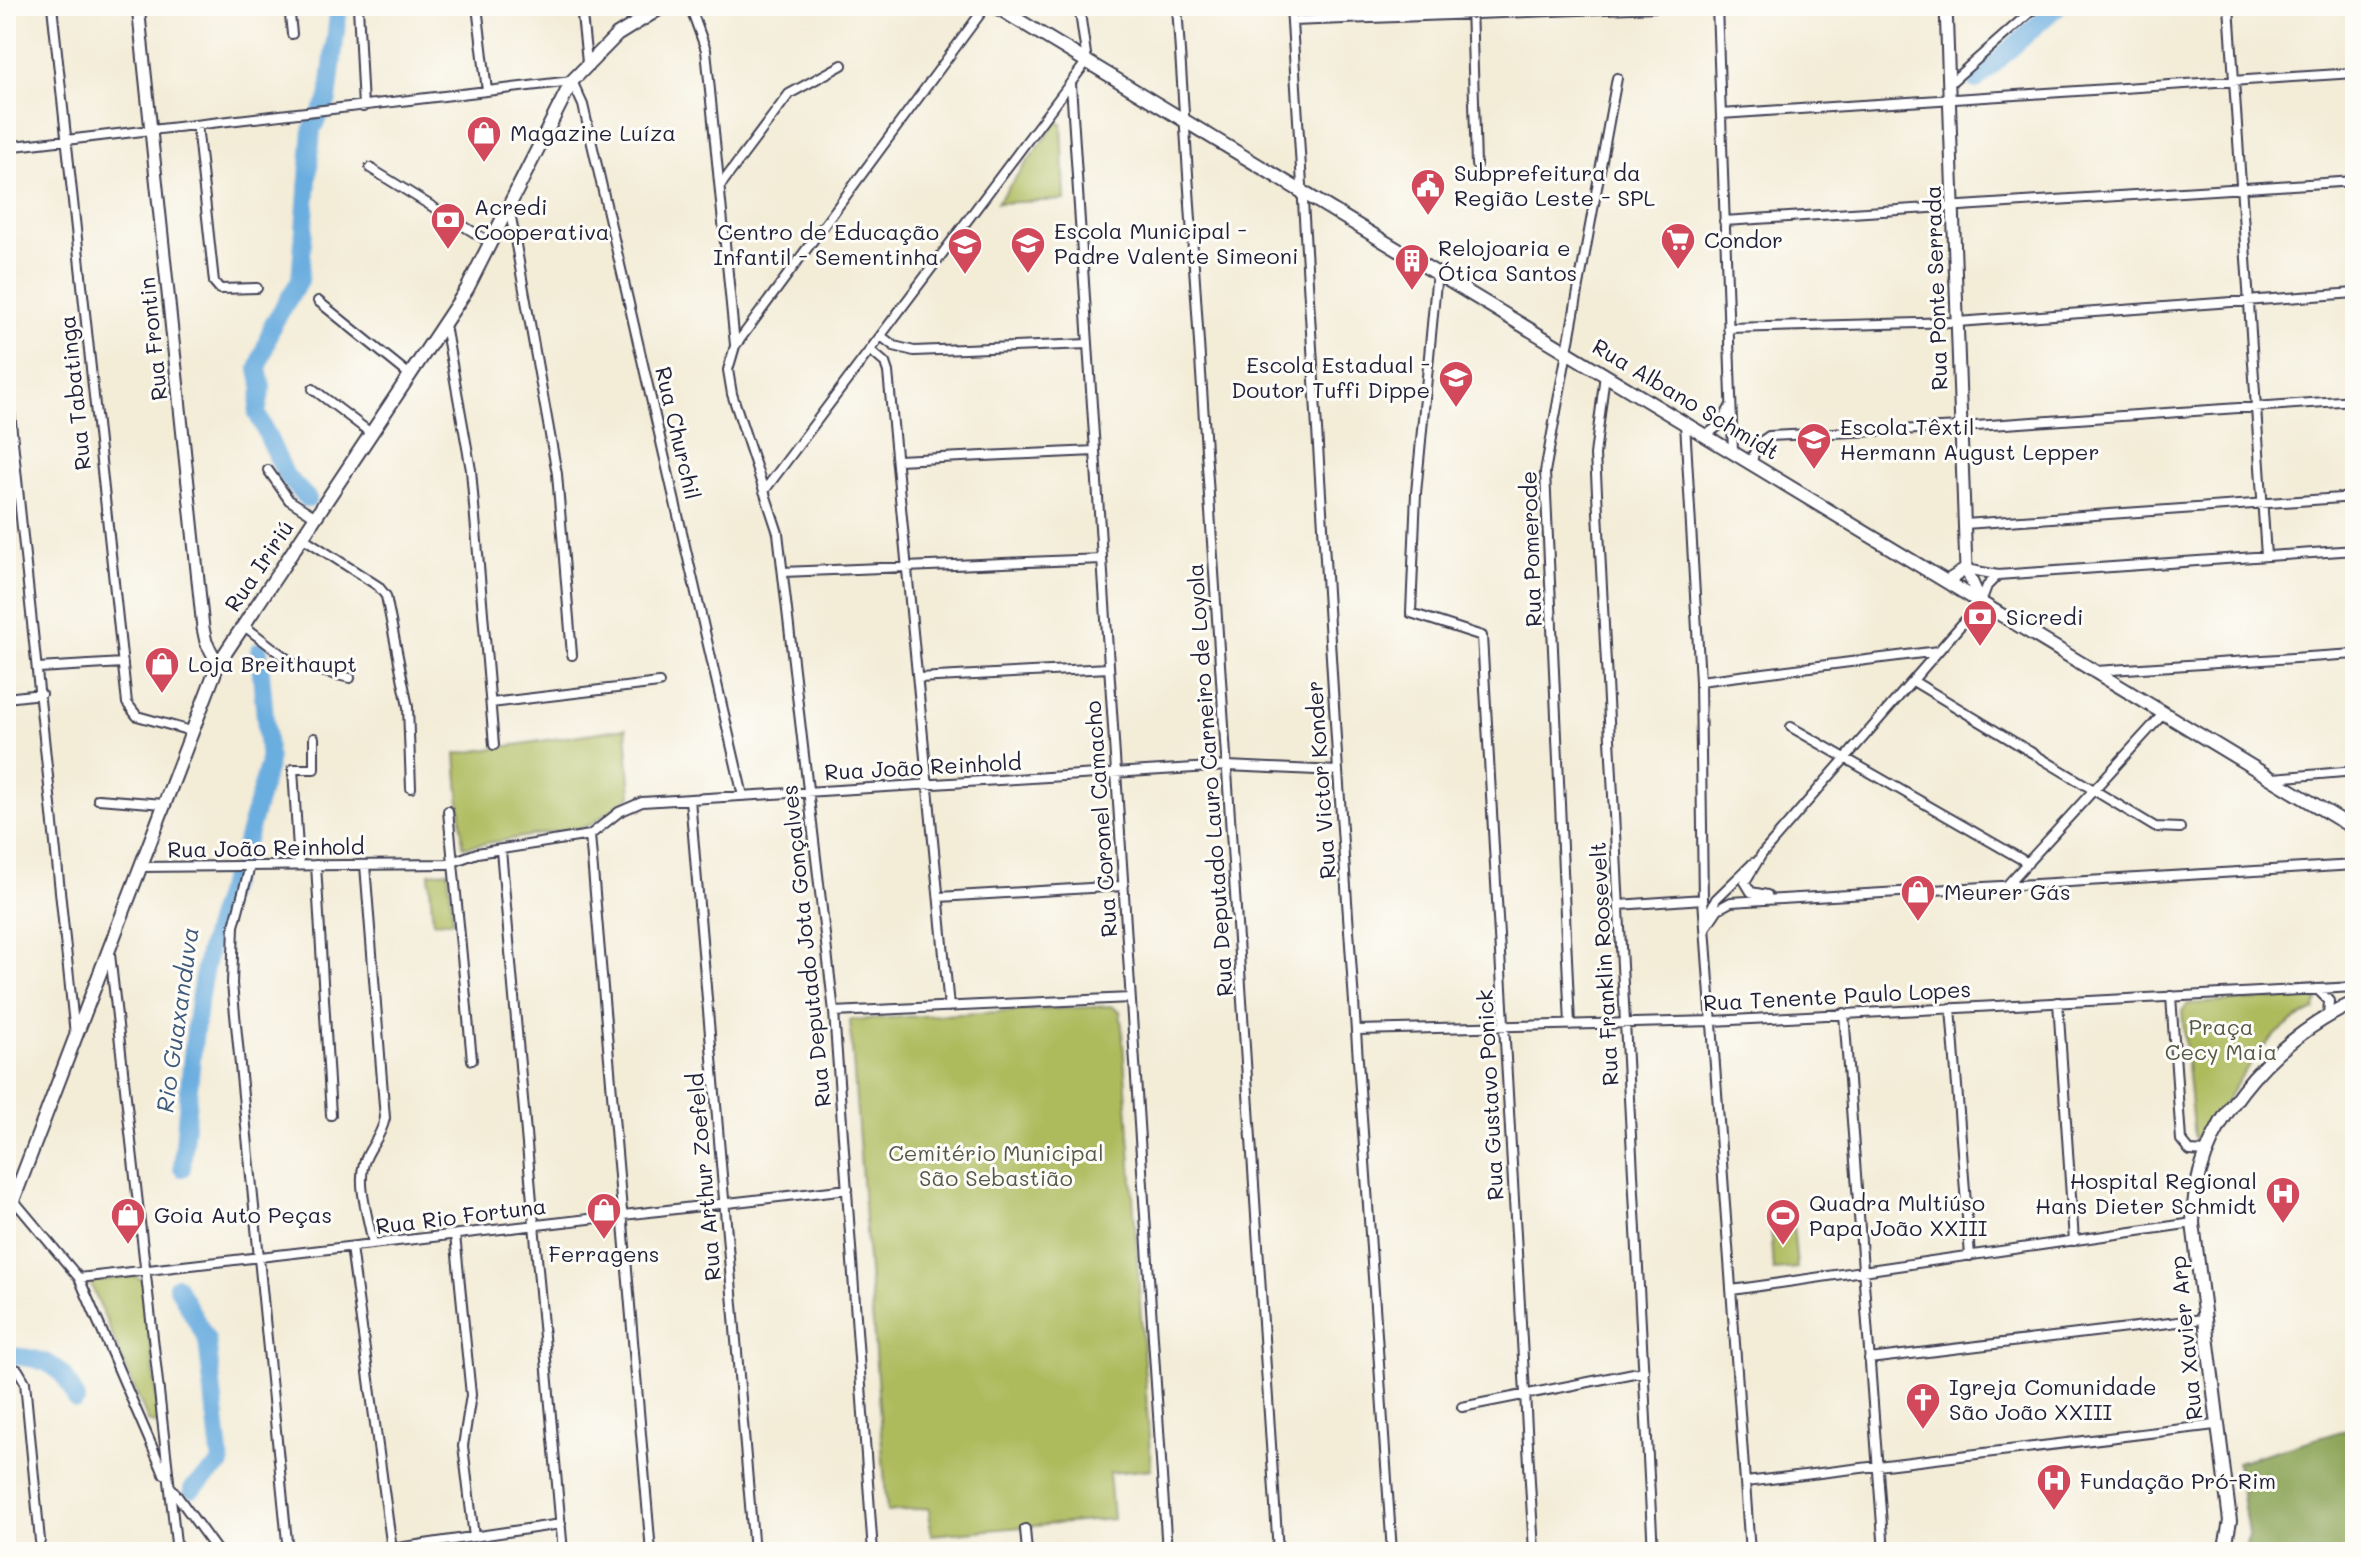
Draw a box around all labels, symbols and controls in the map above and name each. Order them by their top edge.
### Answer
shop icon: Magazine Luíza [465,114,503,164]
place label: Magazine Luíza [510,118,676,147]
place label: Subprefeitura da Região Leste - SPL [1454,158,1655,212]
public building icon: Subprefeitura da Região Leste - SPL [1409,167,1447,217]
street label: Rua Ponte Serrada [1917,185,1954,391]
place label: Acredi Cooperativa [474,192,610,246]
bank icon: Acredi Cooperativa [429,201,467,251]
place label: Escola Municipal - Padre Valente Simeoni [1054,216,1299,270]
place label: Centro de Educação Infantil - Sementinha [713,217,939,271]
supermarket icon: Condor [1659,221,1697,271]
school or university icon: Escola Municipal - Padre Valente Simeoni [1009,225,1047,275]
place label: Condor [1704,225,1783,254]
school or university icon: Centro de Educação Infantil - Sementinha [946,226,984,276]
place label: Relojoaria e Ótica Santos [1438,233,1577,287]
building icon: Relojoaria e Ótica Santos [1393,242,1431,292]
street label: Rua Frontin [132,276,173,402]
street label: Rua Tabatinga [52,314,97,472]
street label: Rua Albano Schmidt [1587,331,1785,466]
place label: Escola Estadual - Doutor Tuffi Dippe [1231,350,1430,404]
school or university icon: Escola Estadual - Doutor Tuffi Dippe [1437,359,1475,409]
street label: Rua Churchil [649,364,708,502]
place label: Escola Têxtil Hermann August Lepper [1840,412,2099,466]
school or university icon: Escola Têxtil Hermann August Lepper [1795,421,1833,471]
street label: Rua Pomerode [1513,470,1548,628]
street label: Rua Iririú [217,514,300,617]
street label: Rua Deputado Lauro Carneiro de Loyola [1180,562,1239,998]
bank icon: Sicredi [1961,598,1999,648]
place label: Sicredi [2006,602,2083,631]
shop icon: Loja Breithaupt [143,645,181,695]
place label: Loja Breithaupt [188,649,357,678]
street label: Rua Victor Konder [1299,680,1342,880]
street label: Rua Coronel Camacho [1078,700,1123,938]
street label: Rua João Reinhold [824,747,1022,786]
street label: Rua Deputado Jota Gonçalves [774,784,837,1109]
street label: Rua João Reinhold [167,831,365,864]
street label: Rua Franklin Roosevelt [1583,841,1624,1087]
shop icon: Meurer Gás [1899,873,1937,923]
place label: Meurer Gás [1944,877,2071,906]
water label: Rio Guaxanduva [148,925,205,1115]
street label: Rua Tenente Paulo Lopes [1702,974,1972,1017]
street label: Rua Gustavo Ponick [1469,989,1510,1201]
park label: Praça Cecy Maia [2165,1012,2277,1066]
street label: Rua Arthur Zoefeld [680,1072,727,1282]
park label: Cemitério Municipal São Sebastião [888,1138,1104,1192]
place label: Hospital Regional Hans Dieter Schmidt [2035,1166,2257,1220]
hospital icon: Hospital Regional Hans Dieter Schmidt [2264,1175,2302,1225]
place label: Quadra Multiúso Papa João XXIII [1809,1188,1988,1242]
street label: Rua Rio Fortuna [374,1191,548,1240]
shop icon: Ferragens [585,1191,623,1241]
shop icon: Goia Auto Peças [109,1196,147,1246]
sports icon: Quadra Multiúso Papa João XXIII [1764,1197,1802,1247]
place label: Goia Auto Peças [154,1200,332,1229]
place label: Ferragens [549,1239,659,1268]
street label: Rua Xavier Arp [2162,1254,2209,1422]
place label: Igreja Comunidade São João XXIII [1949,1372,2157,1426]
church icon: Igreja Comunidade São João XXIII [1904,1381,1942,1431]
hospital icon: Fundação Pró-Rim [2035,1462,2073,1512]
place label: Fundação Pró-Rim [2080,1466,2276,1495]

